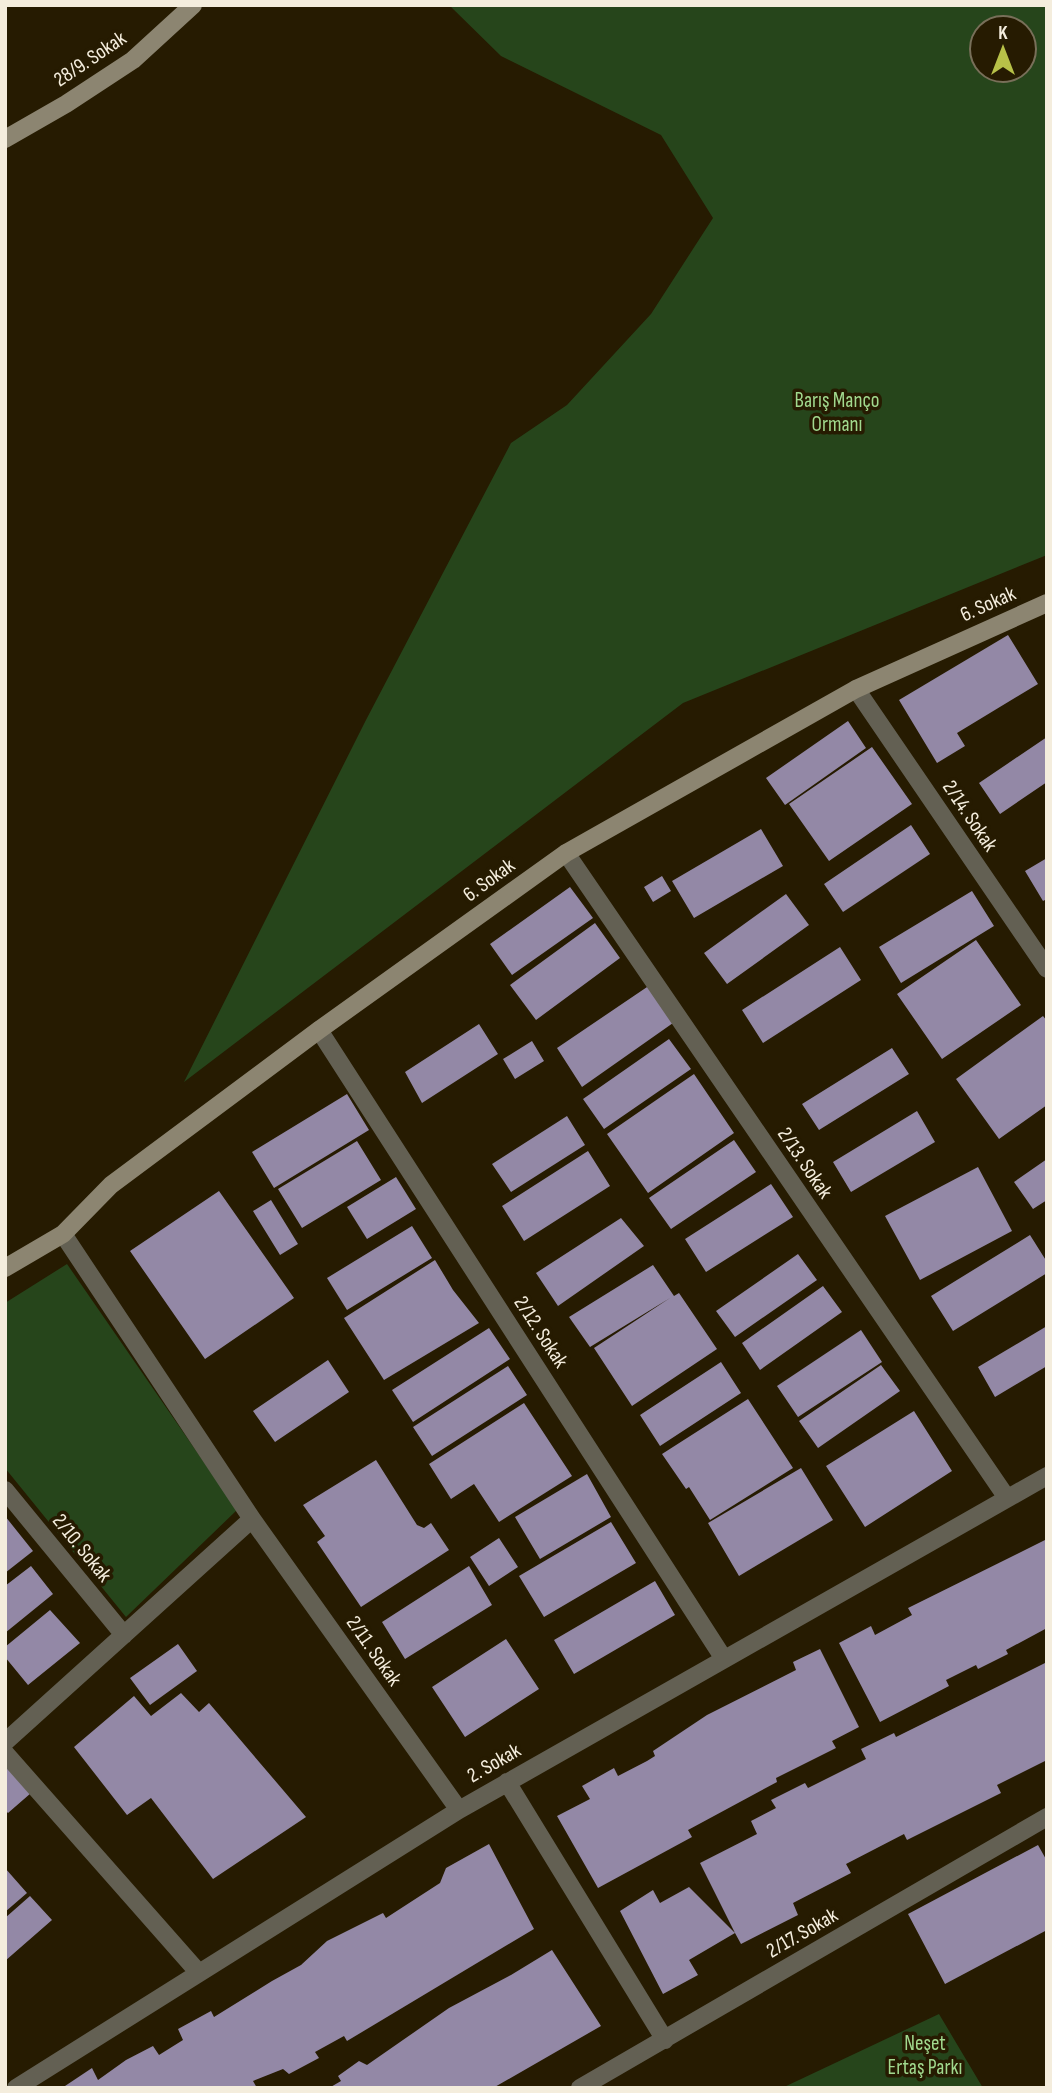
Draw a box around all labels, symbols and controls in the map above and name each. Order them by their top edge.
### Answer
north arrow [968,14,1038,84]
text: K [998,22,1008,45]
street label: 28/9. Sokak [49,26,131,92]
park label: Barış Manço Ormanı [795,388,879,437]
street label: 6. Sokak [956,581,1020,627]
street label: 2/14. Sokak [937,776,1003,856]
street label: 6. Sokak [458,853,520,907]
street label: 2/13. Sokak [772,1123,838,1203]
street label: 2/12. Sokak [509,1291,573,1373]
street label: 2/10. Sokak [47,1509,117,1587]
street label: 2/11. Sokak [341,1611,407,1691]
street label: 2. Sokak [463,1738,525,1788]
street label: 2/17. Sokak [762,1903,842,1963]
park label: Neşet Ertaş Parkı [888,2031,962,2080]

